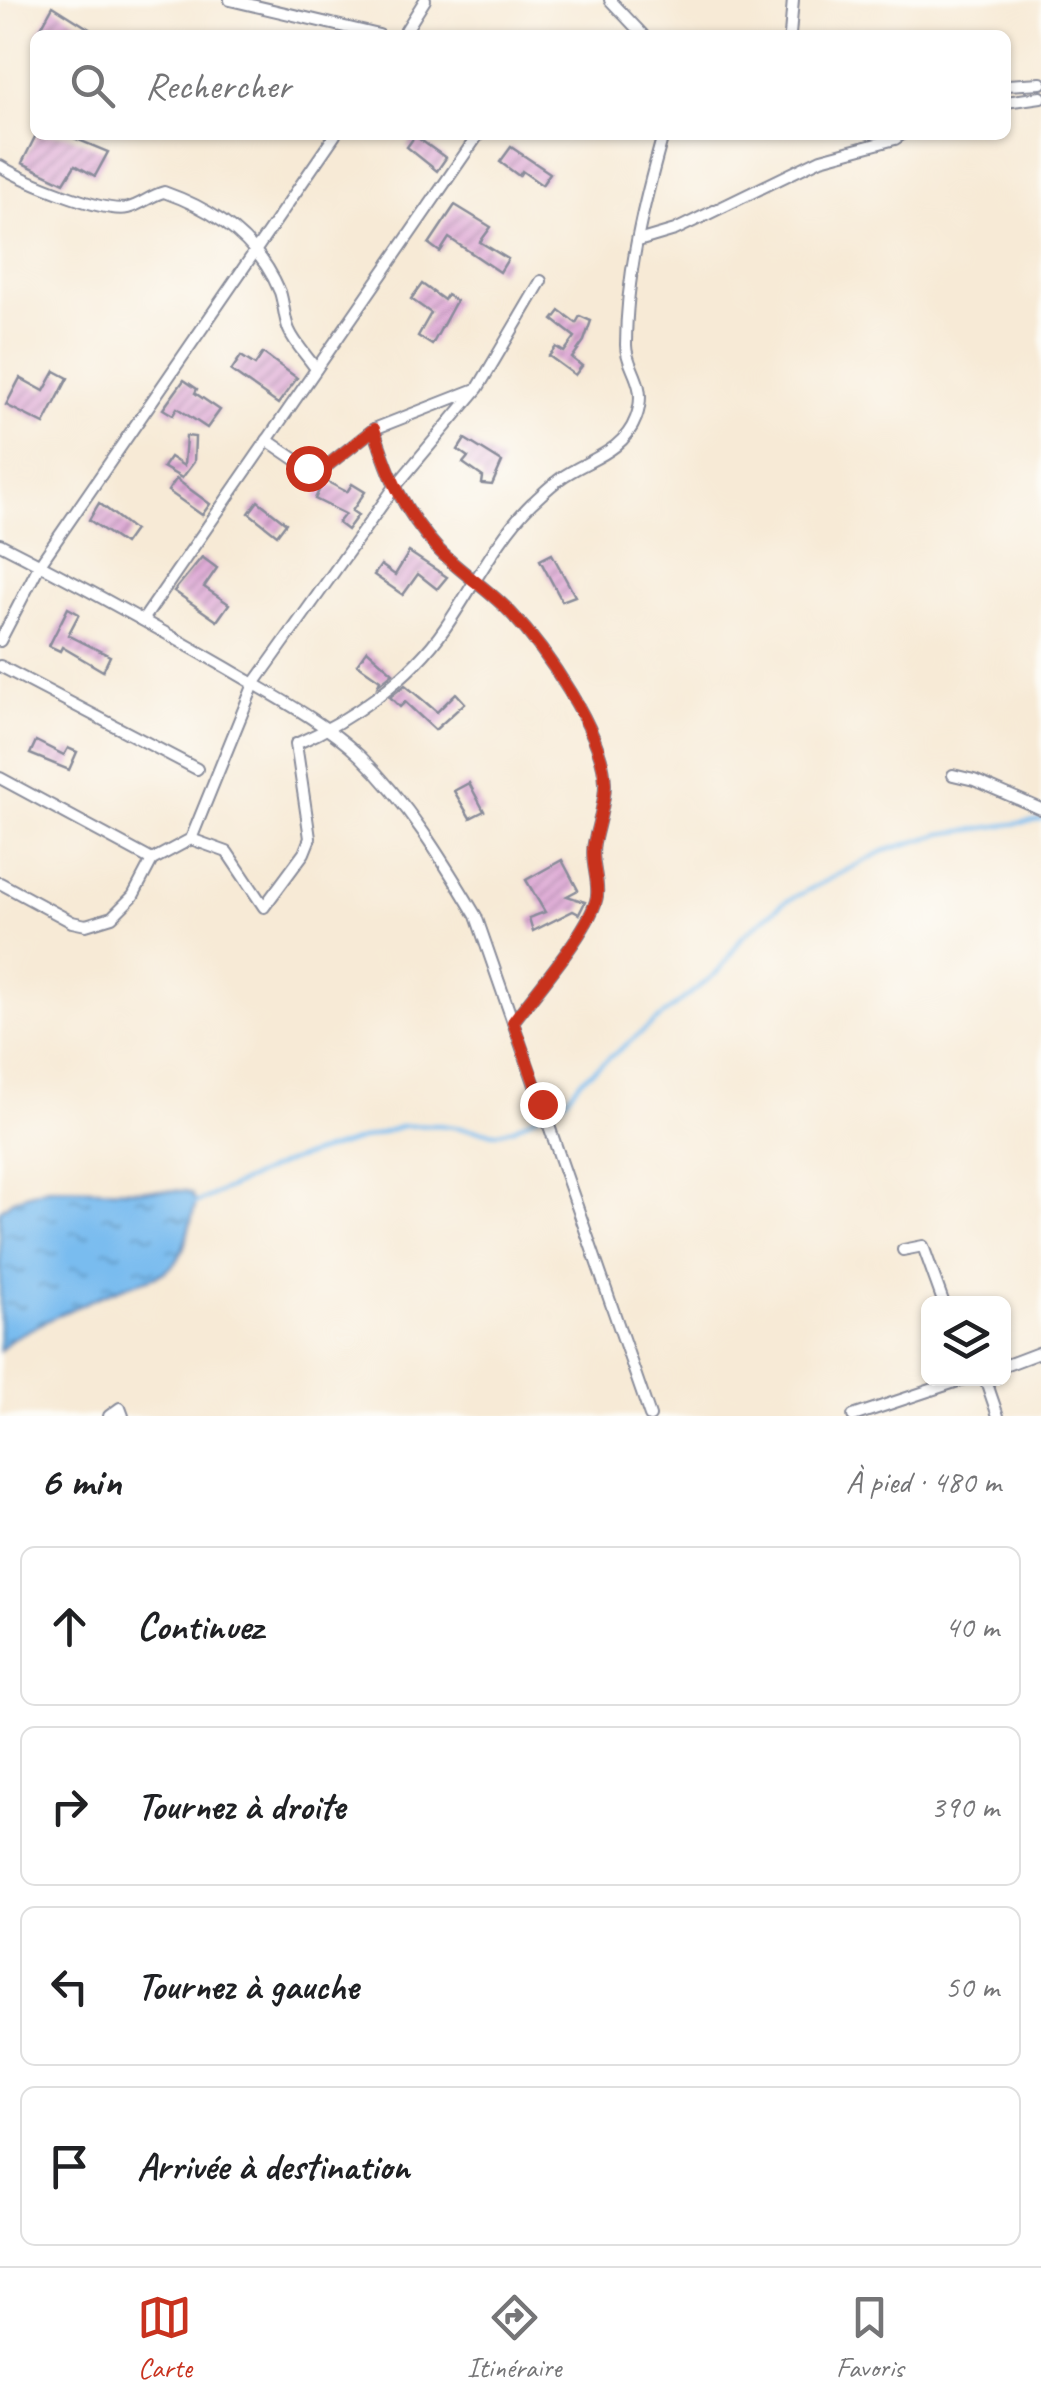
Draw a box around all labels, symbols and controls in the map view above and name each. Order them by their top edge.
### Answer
search box [30,30,1011,140]
icon: search [65,58,120,113]
text: Rechercher [145,62,291,109]
route start [286,446,332,492]
route end [520,1082,566,1128]
map controls [921,1296,1011,1386]
button: layers [921,1296,1011,1386]
text: 6 min [40,1455,121,1508]
text: À pied · 480 m [846,1461,1001,1502]
icon: ahead [42,1599,97,1654]
text: Continuez [137,1603,263,1650]
text: 40 m [945,1606,999,1647]
icon: right [42,1779,97,1834]
text: Tournez à droite [137,1783,345,1830]
text: 390 m [930,1786,999,1827]
icon: left [42,1959,97,2014]
text: Tournez à gauche [137,1963,358,2010]
text: 50 m [945,1966,999,2007]
icon: arrive [42,2139,97,2194]
text: Arrivée à destination [137,2143,409,2190]
tab: Carte [137,2290,192,2385]
tab: Itinéraire [467,2290,561,2385]
tab: Favoris [836,2290,904,2385]

